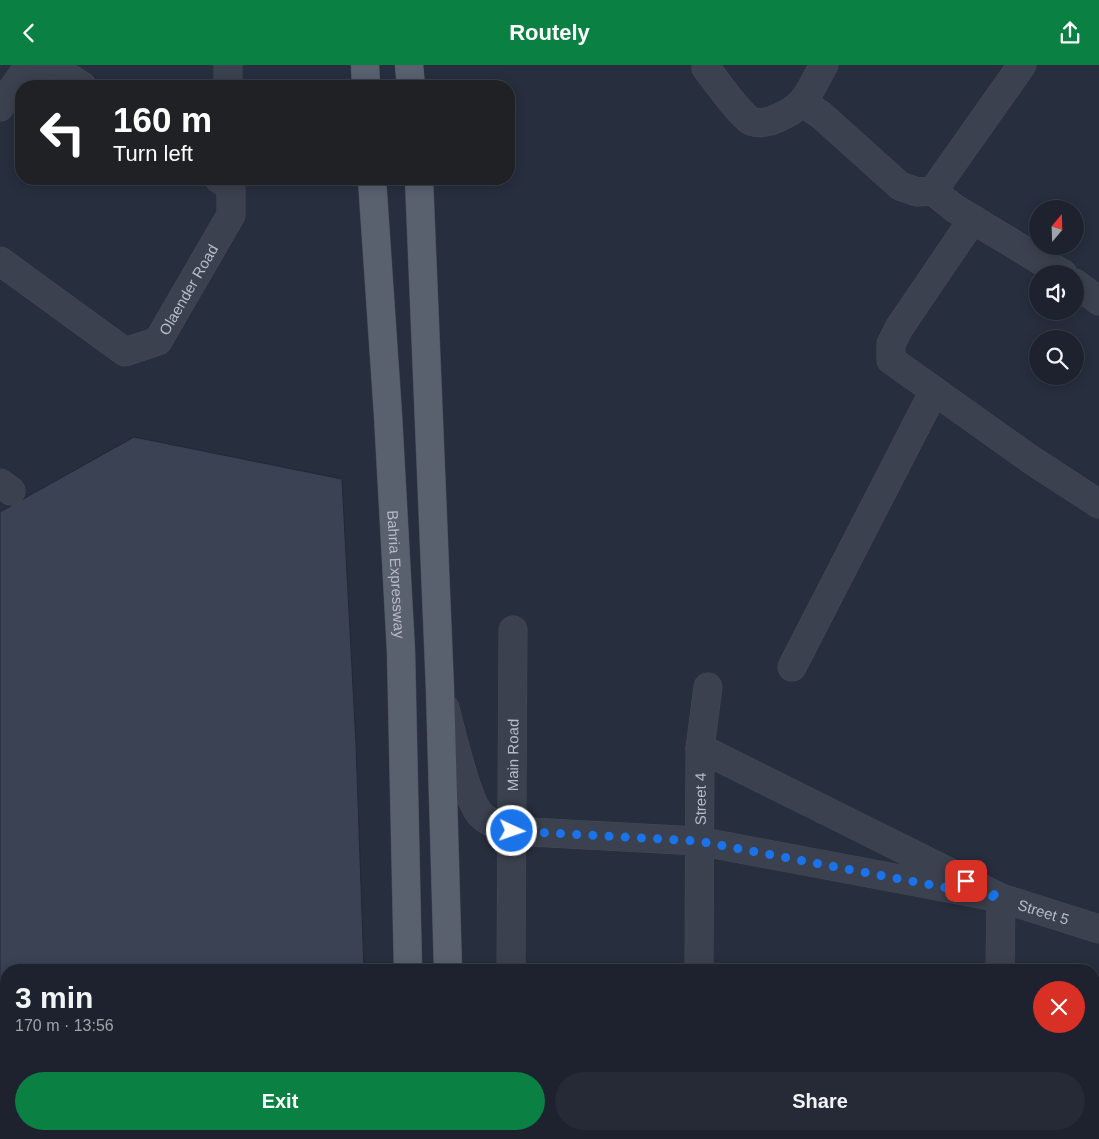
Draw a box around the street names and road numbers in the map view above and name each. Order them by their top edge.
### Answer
street label: Olaender Road [155,241,221,338]
street label: Bahria Expressway [385,510,409,639]
street label: Main Road [504,719,521,791]
street label: Street 4 [691,773,708,825]
street label: Street 5 [1016,895,1071,928]

